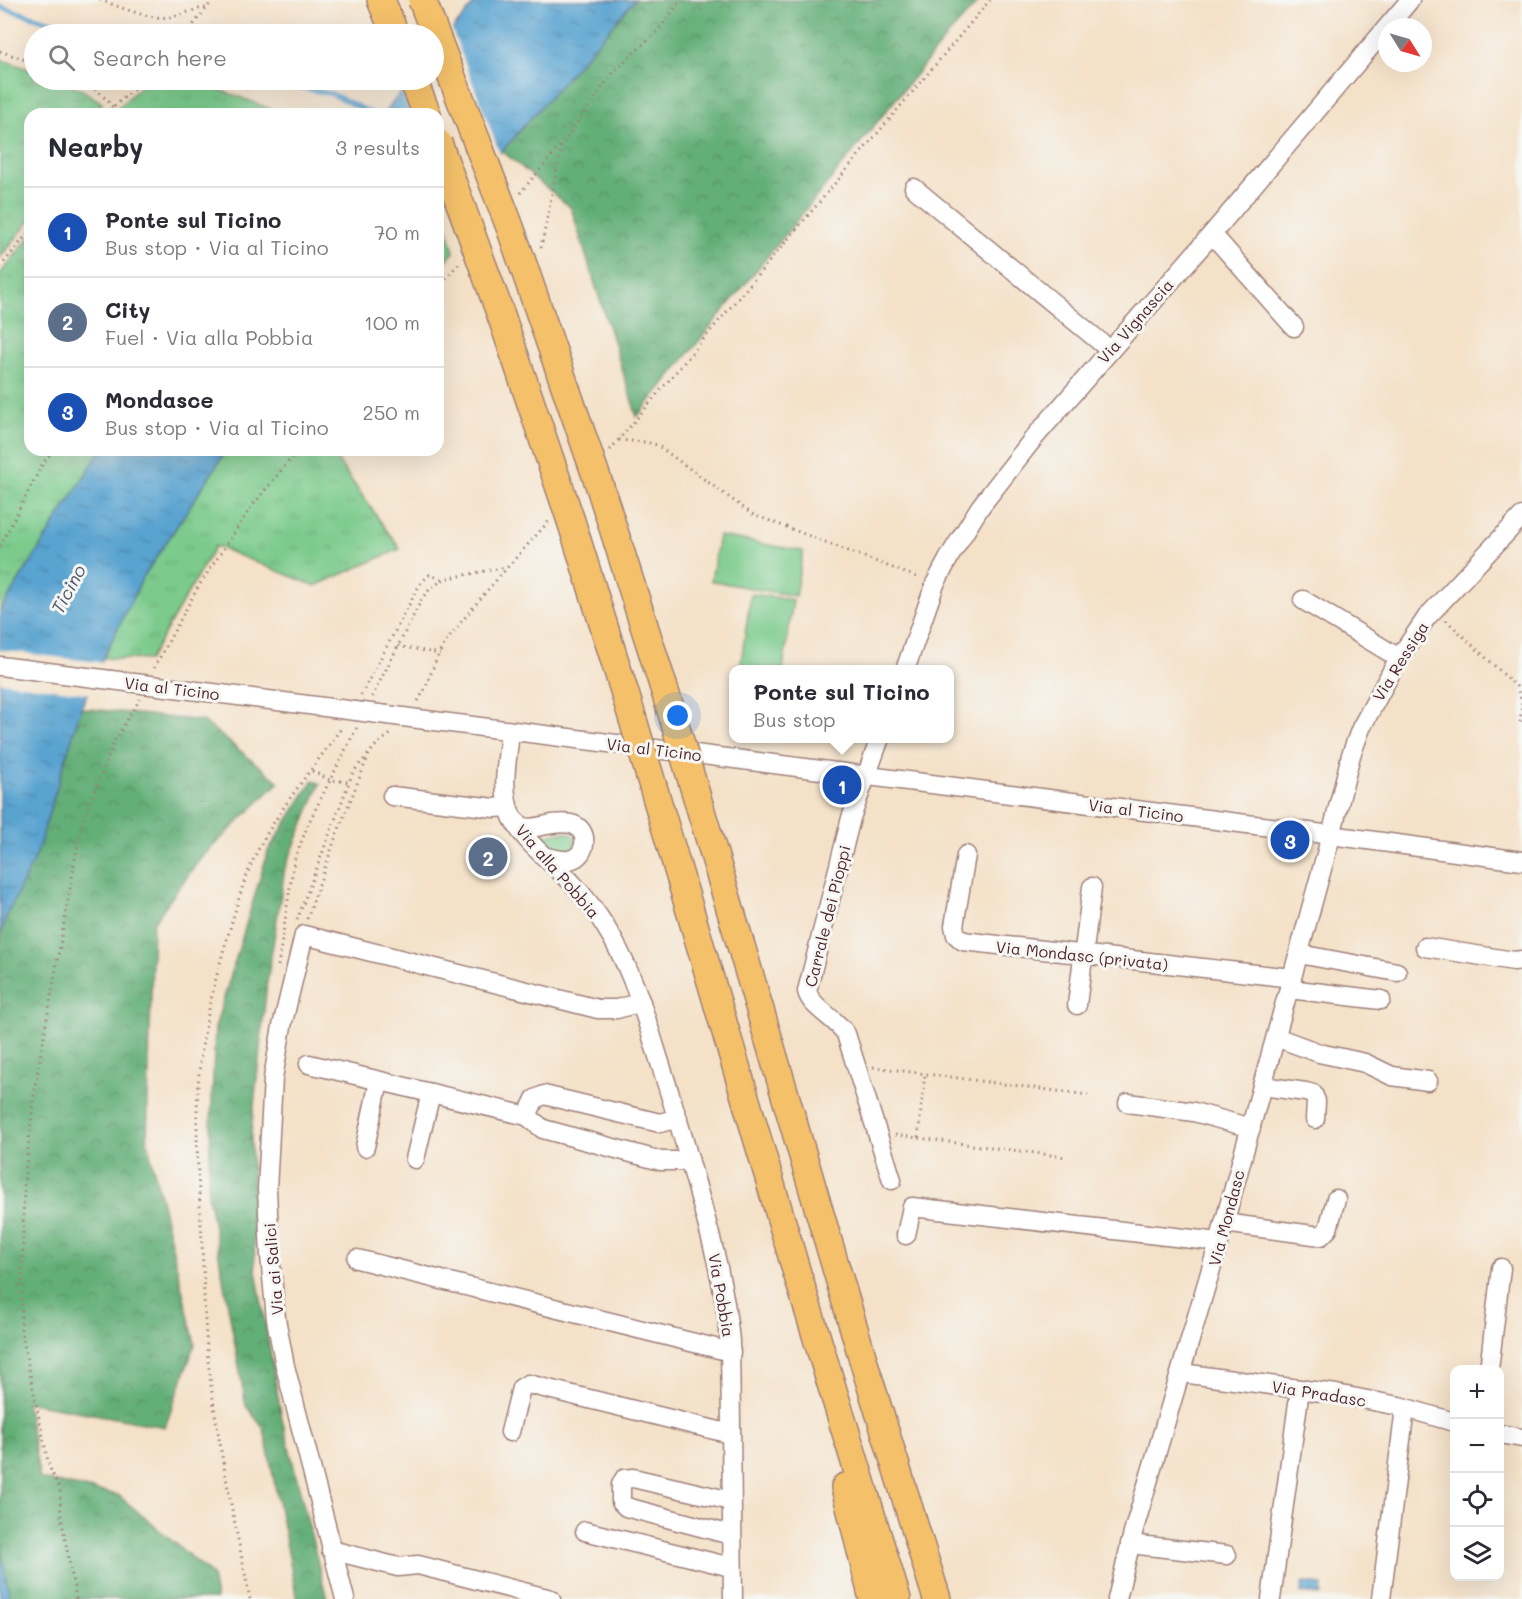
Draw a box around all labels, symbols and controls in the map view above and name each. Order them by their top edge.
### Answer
north arrow [1378,18,1432,72]
search box [24,24,444,90]
icon: search [45,41,78,74]
text: Search here [93,43,227,72]
text: Nearby [48,130,143,164]
text: 3 results [335,134,420,160]
text: Ponte sul Ticino [105,205,281,234]
text: 1 [63,219,72,245]
text: 70 m [374,219,420,245]
text: Bus stop · Via al Ticino [105,234,329,260]
street label: Via Vignascia [1092,274,1178,368]
text: City [105,295,150,324]
text: 2 [62,309,73,335]
text: 100 m [364,309,420,335]
text: Fuel · Via alla Pobbia [105,324,313,350]
text: Mondasce [105,385,214,414]
text: 3 [62,399,74,425]
text: 250 m [363,399,420,425]
text: Bus stop · Via al Ticino [105,414,329,440]
water label: Ticino [45,560,91,618]
street label: Via Ressiga [1367,617,1433,705]
popup [729,665,954,743]
street label: Via al Ticino [123,672,221,704]
text: Ponte sul Ticino [753,677,930,706]
your location [663,701,692,730]
text: Bus stop [753,706,836,732]
street label: Via al Ticino [605,733,703,765]
pin: 1 [822,762,862,808]
street label: Via al Ticino [1087,794,1185,826]
pin: 3 [1270,818,1310,862]
street label: Via alla Pobbia [511,820,605,922]
pin: 2 [468,834,508,880]
street label: Carrale dei Pioppi [799,843,855,989]
street label: Via Mondasc (privata) [995,936,1169,974]
street label: Via Mondasc [1203,1168,1249,1268]
street label: Via ai Salici [259,1222,287,1316]
street label: Via Pobbia [704,1251,740,1339]
map controls [1450,1365,1504,1581]
button: + [1450,1365,1504,1419]
street label: Via Pradasc [1270,1375,1368,1411]
button: − [1450,1419,1504,1473]
button: locate [1450,1473,1504,1527]
button: layers [1450,1527,1504,1581]

